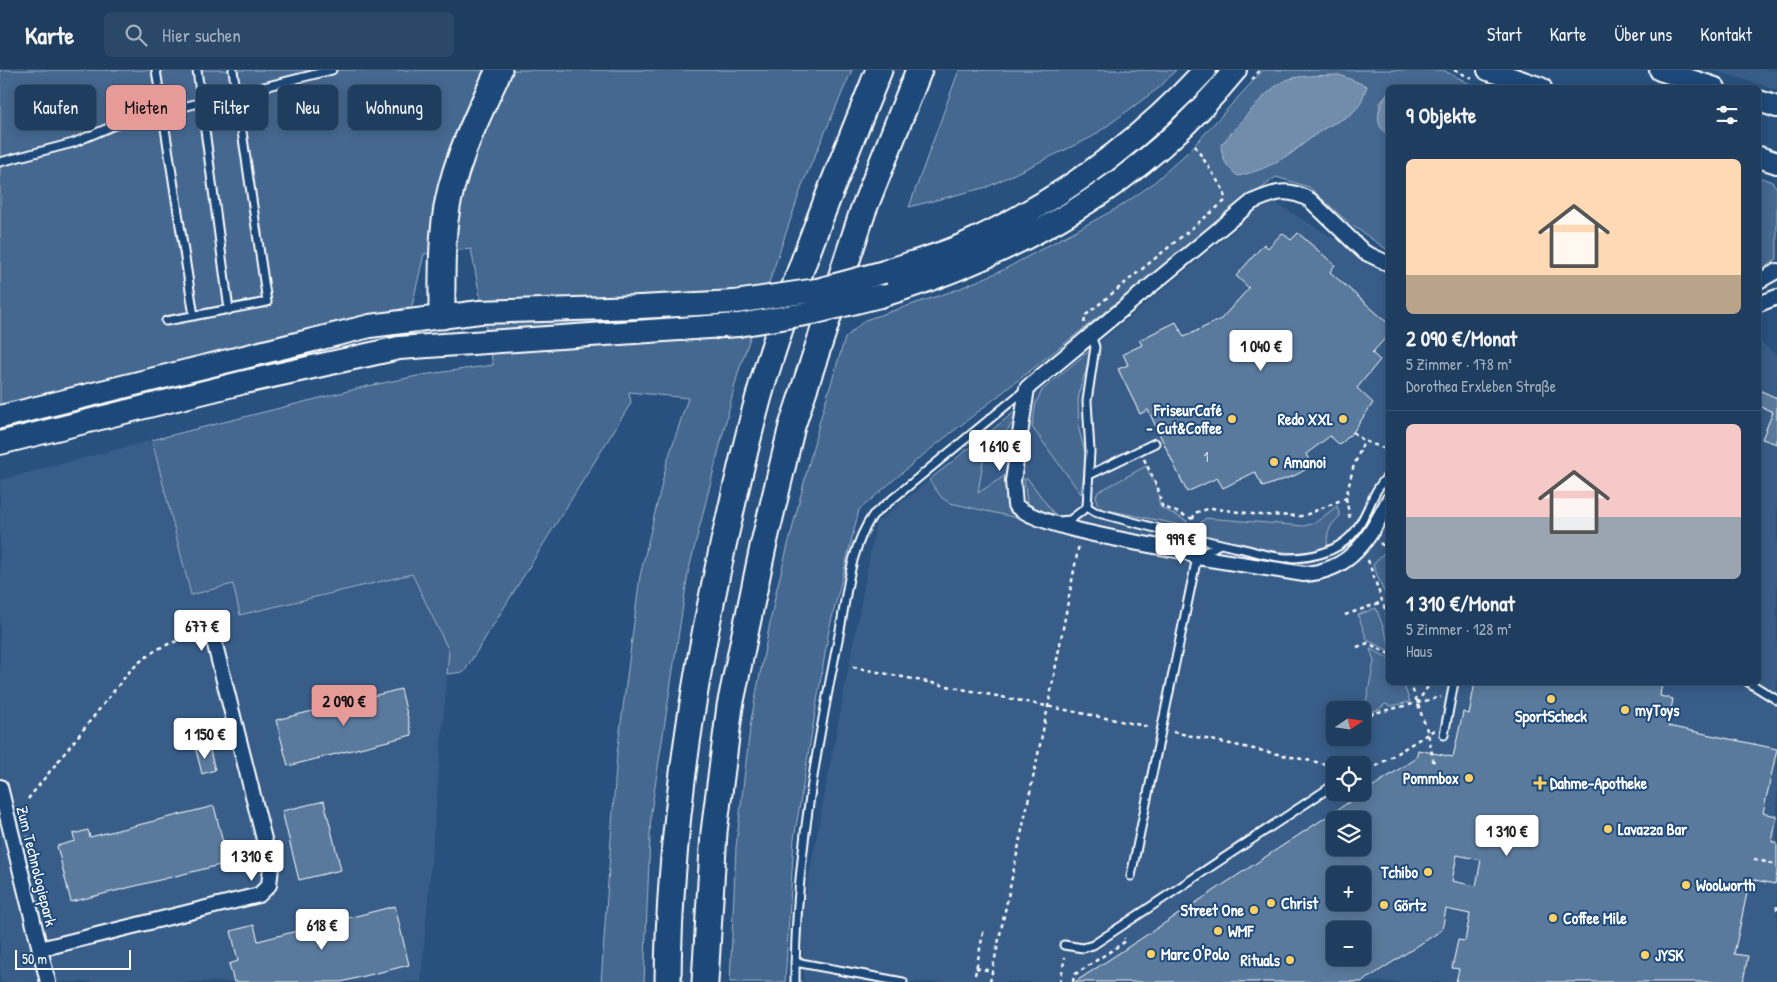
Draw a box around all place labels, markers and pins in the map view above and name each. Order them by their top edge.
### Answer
pin: 1 040 € [1215,330,1307,372]
place label: FriseurCafé - Cut&Coffee [1146,399,1223,439]
place label: Redo XXL [1278,408,1333,430]
marker: FriseurCafé - Cut&Coffee [1226,413,1238,425]
marker: Redo XXL [1337,413,1349,425]
pin: 1 610 € [954,430,1046,472]
place label: Amanoi [1284,451,1326,473]
marker: Amanoi [1268,456,1280,468]
pin: 999 € [1146,522,1216,565]
pin: 677 € [167,610,237,652]
pin: 2 090 € [298,684,390,727]
marker: SportScheck [1545,693,1557,705]
place label: myToys [1635,699,1680,722]
marker: myToys [1619,704,1631,716]
place label: SportScheck [1515,705,1587,728]
pin: 1 150 € [159,718,251,760]
place label: Pommbox [1403,767,1459,789]
marker: Pommbox [1463,772,1475,784]
place label: Dahme-Apotheke [1550,772,1648,795]
marker: Dahme-Apotheke [1534,777,1546,789]
pin: 1 310 € [1461,814,1553,857]
place label: Lavazza Bar [1618,818,1688,840]
marker: Lavazza Bar [1602,823,1614,835]
pin: 1 310 € [206,840,298,882]
place label: Tchibo [1380,861,1419,883]
marker: Tchibo [1422,866,1434,878]
place label: Woolworth [1696,874,1756,896]
marker: Woolworth [1680,879,1692,891]
place label: Christ [1281,892,1318,914]
place label: Görtz [1394,894,1427,916]
marker: Christ [1265,897,1277,909]
place label: Street One [1181,899,1245,921]
marker: Görtz [1378,899,1390,911]
marker: Street One [1248,904,1260,916]
place label: Coffee Mile [1563,907,1627,929]
pin: 618 € [287,908,357,951]
marker: Coffee Mile [1547,912,1559,924]
place label: WMF [1228,920,1254,942]
marker: WMF [1212,925,1224,937]
place label: Marc O'Polo [1161,943,1230,965]
place label: JYSK [1655,944,1684,966]
marker: Marc O'Polo [1145,948,1157,960]
place label: Rituals [1241,949,1281,971]
marker: JYSK [1639,949,1651,961]
marker: Rituals [1284,954,1296,966]

